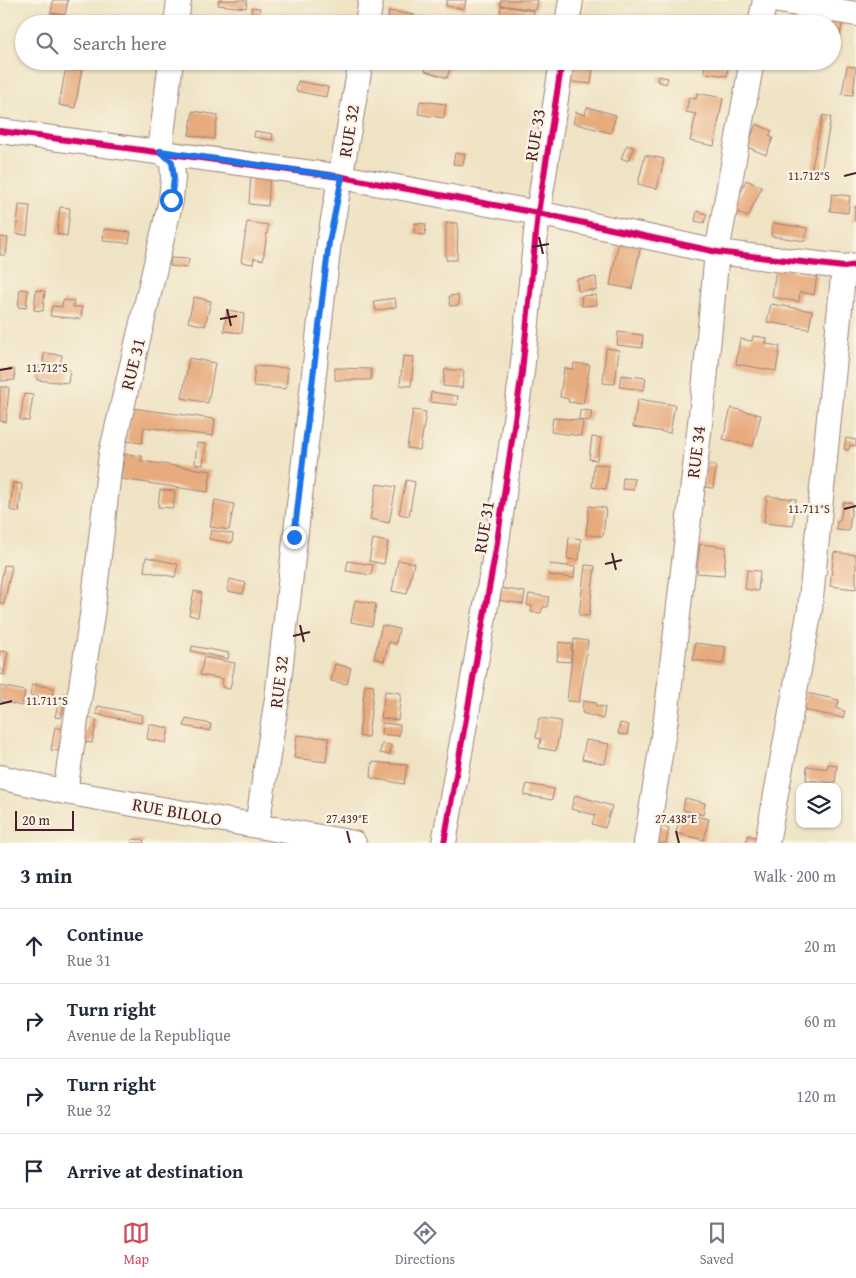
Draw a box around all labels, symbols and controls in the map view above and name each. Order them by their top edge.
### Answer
search box [15,15,841,70]
icon: search [33,29,61,57]
text: Search here [73,29,167,57]
street label: RUE 32 [331,103,366,159]
street label: RUE 33 [517,107,552,163]
text: 11.712°S [788,167,830,184]
route start [160,189,183,212]
street label: RUE 31 [113,335,152,393]
text: 11.712°S [26,359,68,376]
street label: RUE 34 [679,424,712,480]
street label: RUE 31 [466,499,501,555]
text: 11.711°S [788,500,830,517]
route end [283,526,306,549]
street label: RUE 32 [262,654,295,710]
text: 11.711°S [26,692,68,709]
map controls [796,783,841,828]
button: layers [796,783,841,828]
street label: RUE BILOLO [130,790,224,833]
scale bar [15,808,74,831]
text: 20 m [22,810,50,830]
text: 27.439°E [326,810,368,827]
text: 27.438°E [655,810,697,827]
text: 3 min [20,860,72,891]
text: Walk · 200 m [753,864,836,888]
text: Continue [67,920,144,948]
icon: ahead [20,932,48,960]
text: 20 m [804,934,836,958]
text: Rue 31 [67,948,111,972]
text: Turn right [67,995,156,1023]
icon: right [20,1007,48,1035]
text: 60 m [804,1009,836,1033]
text: Avenue de la Republique [67,1023,231,1047]
text: Turn right [67,1070,156,1098]
icon: right [20,1082,48,1110]
text: 120 m [796,1084,836,1108]
text: Rue 32 [67,1098,111,1122]
icon: arrive [20,1157,48,1185]
text: Arrive at destination [67,1157,243,1185]
tab: Map [122,1219,150,1269]
tab: Directions [395,1219,455,1269]
tab: Saved [700,1219,734,1269]

